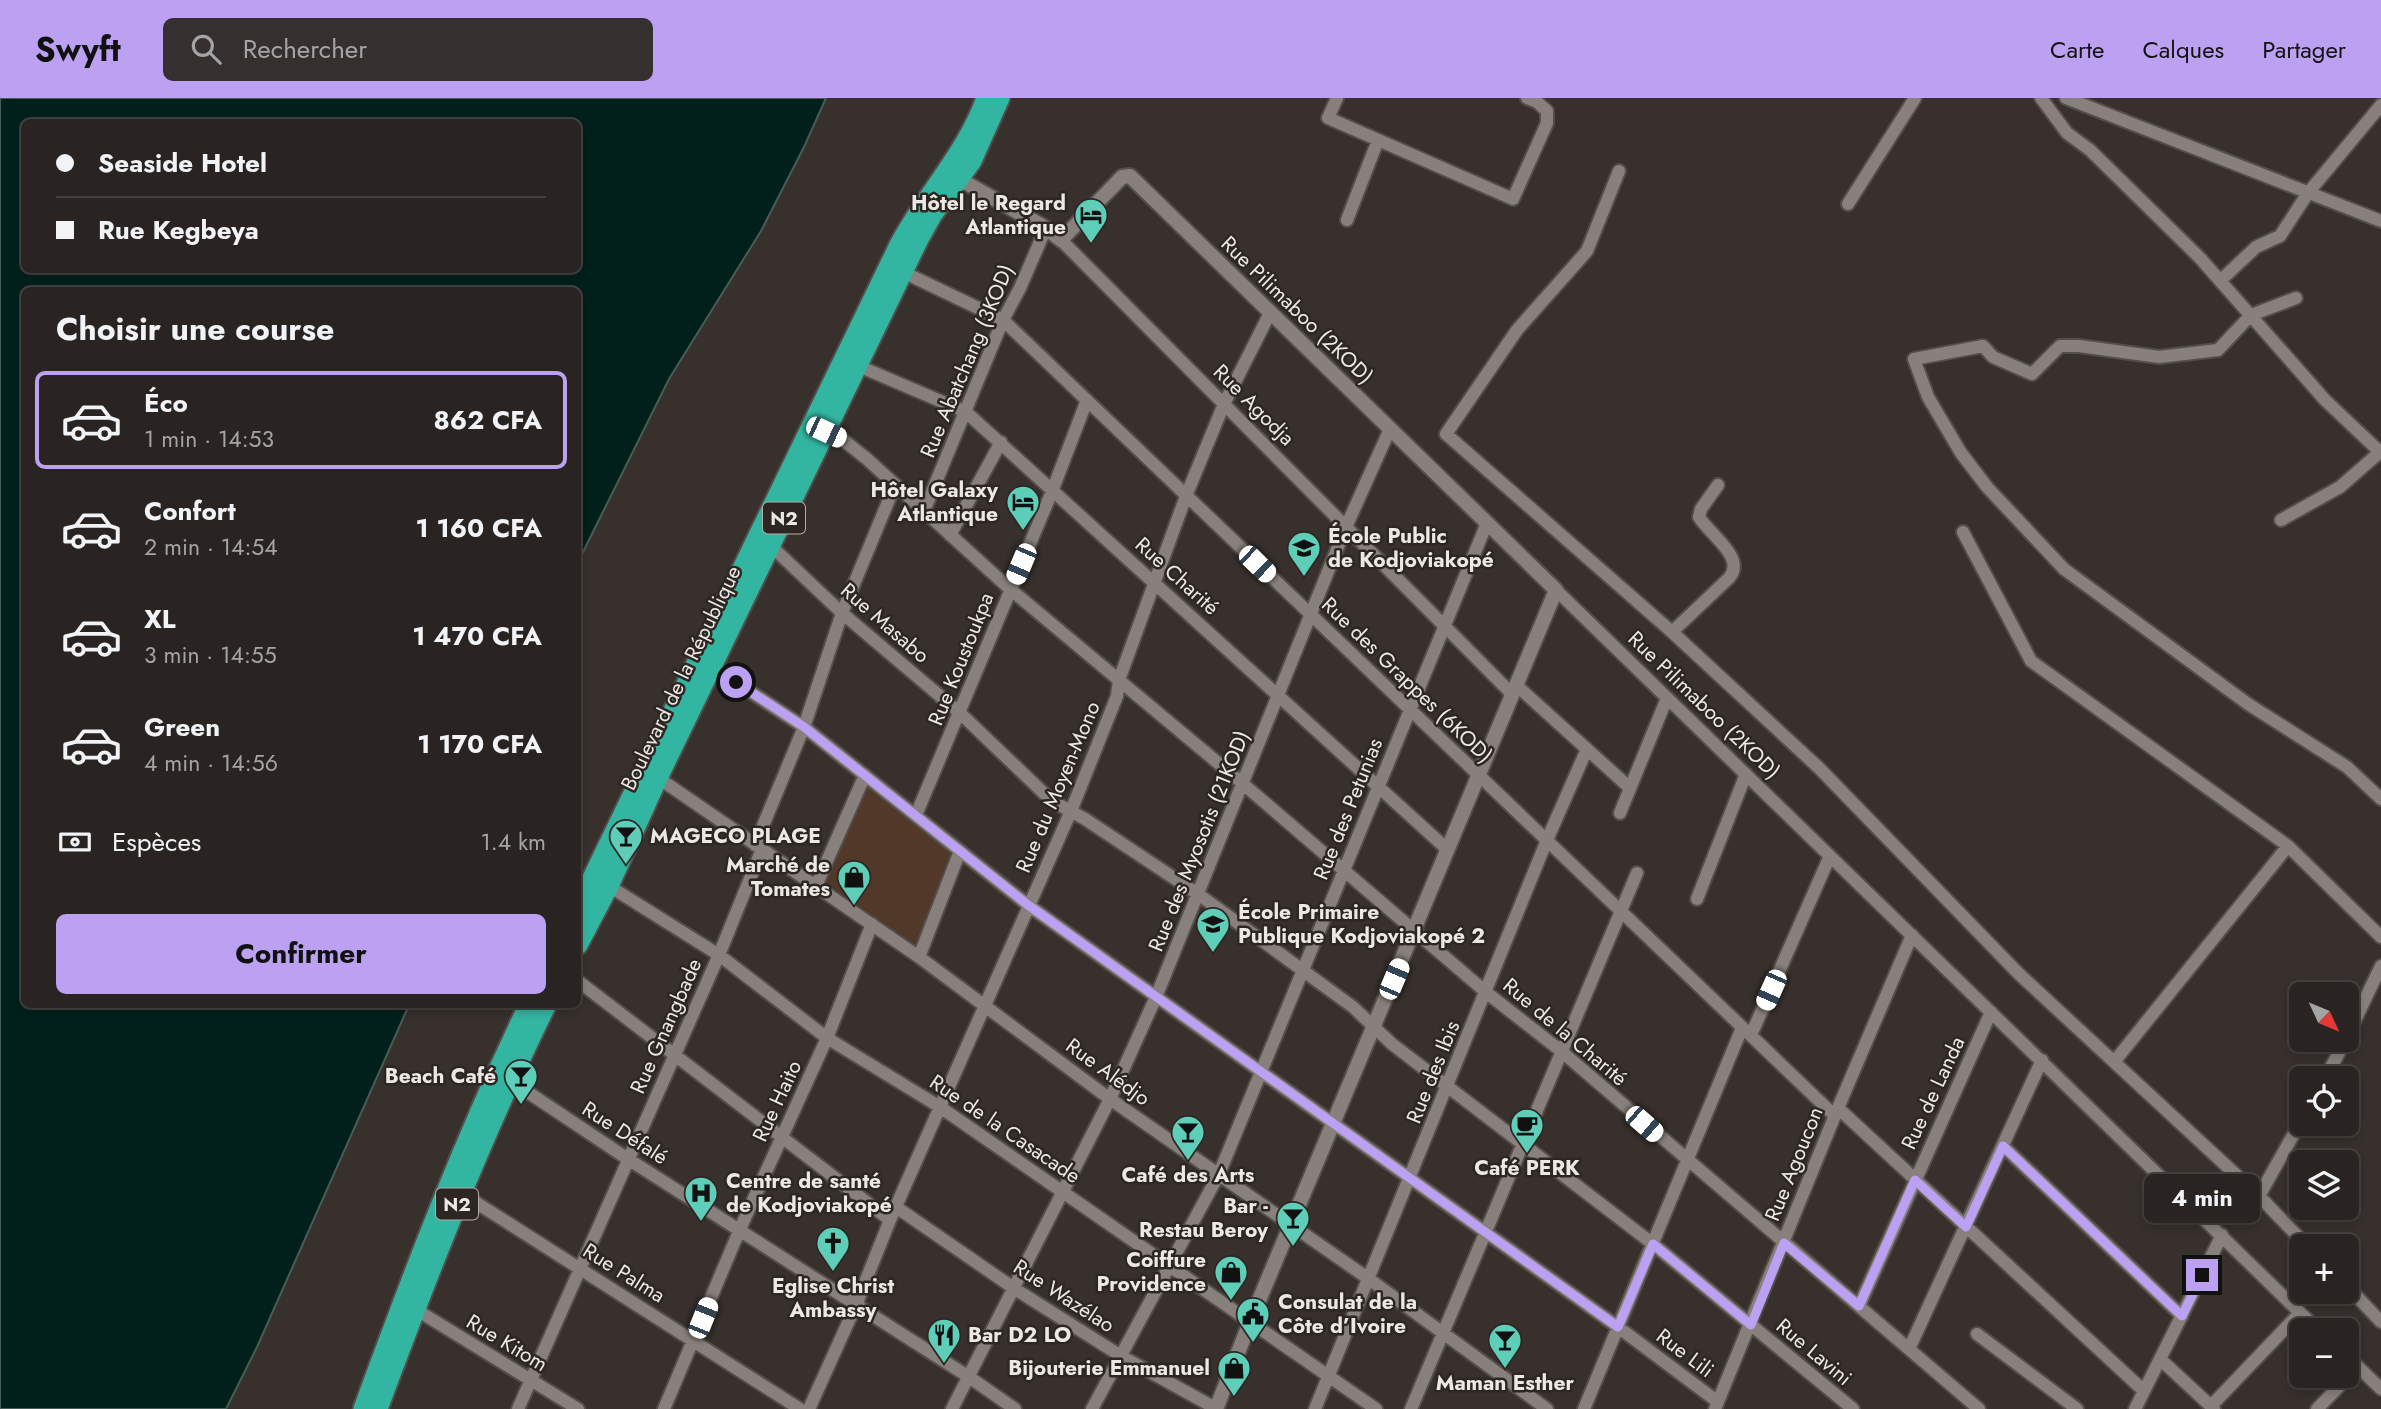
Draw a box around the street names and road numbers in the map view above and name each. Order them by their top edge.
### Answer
street label: Rue Pilimaboo (2KOD) [1214,229,1380,391]
street label: Rue Abatchang (3KOD) [913,260,1021,462]
street label: Rue Agodja [1206,357,1302,453]
road number: N2 [763,502,805,534]
street label: Rue Charité [1128,530,1226,622]
street label: Boulevard de la République [614,561,749,795]
street label: Rue Masabo [834,576,936,670]
street label: Rue Koustoukpa [921,588,1001,730]
street label: Rue des Grappes (6KOD) [1315,590,1499,770]
street label: Rue Pilimaboo (2KOD) [1621,624,1787,786]
street label: Rue du Moyen-Mono [1008,697,1108,877]
street label: Rue des Myosotis (21KOD) [1141,726,1257,956]
street label: Rue des Petunias [1306,734,1390,884]
street label: Rue Gnangbade [623,953,709,1098]
street label: Rue de la Charité [1496,971,1634,1093]
street label: Rue des Ibis [1399,1016,1467,1128]
street label: Rue Alédjo [1060,1031,1156,1113]
street label: Rue de Landa [1894,1032,1972,1154]
street label: Rue Haito [745,1055,809,1147]
street label: Rue de la Casacade [924,1067,1087,1191]
street label: Rue Défalé [576,1094,674,1172]
street label: Rue Agoucon [1757,1102,1831,1226]
road number: N2 [436,1188,478,1220]
street label: Rue Palma [577,1236,671,1310]
street label: Rue Wazélao [1008,1252,1120,1340]
street label: Rue Kitom [461,1307,553,1379]
street label: Rue Lavini [1770,1311,1858,1393]
street label: Rue Lili [1650,1321,1720,1385]

